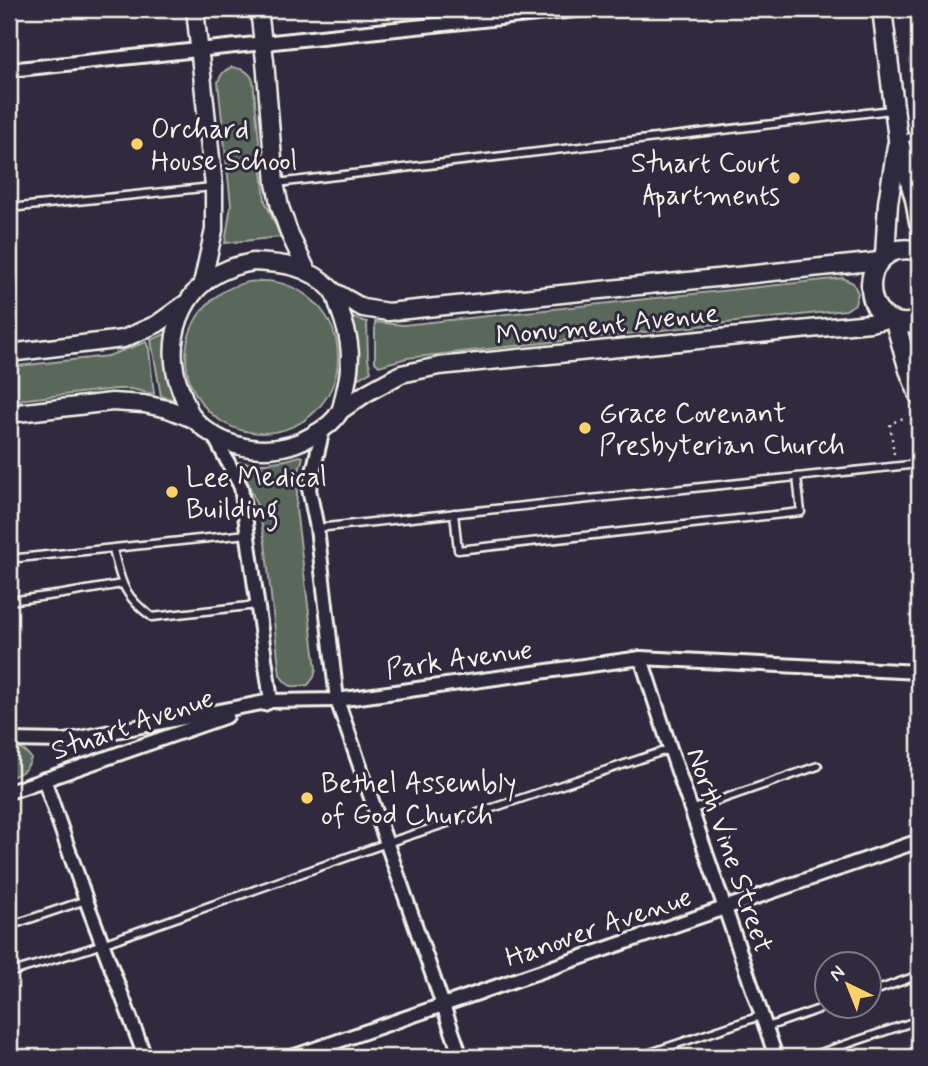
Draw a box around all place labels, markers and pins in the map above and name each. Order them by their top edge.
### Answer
place label: Orchard House School [151,112,297,181]
marker: Orchard House School [129,136,145,152]
place label: Stuart Court Apartments [631,146,780,218]
marker: Stuart Court Apartments [786,170,802,186]
place label: Grace Covenant Presbyterian Church [599,396,845,465]
marker: Grace Covenant Presbyterian Church [577,420,593,436]
place label: Lee Medical Building [186,460,327,532]
marker: Lee Medical Building [164,484,180,500]
place label: Bethel Assembly of God Church [321,766,516,835]
marker: Bethel Assembly of God Church [299,790,315,806]

